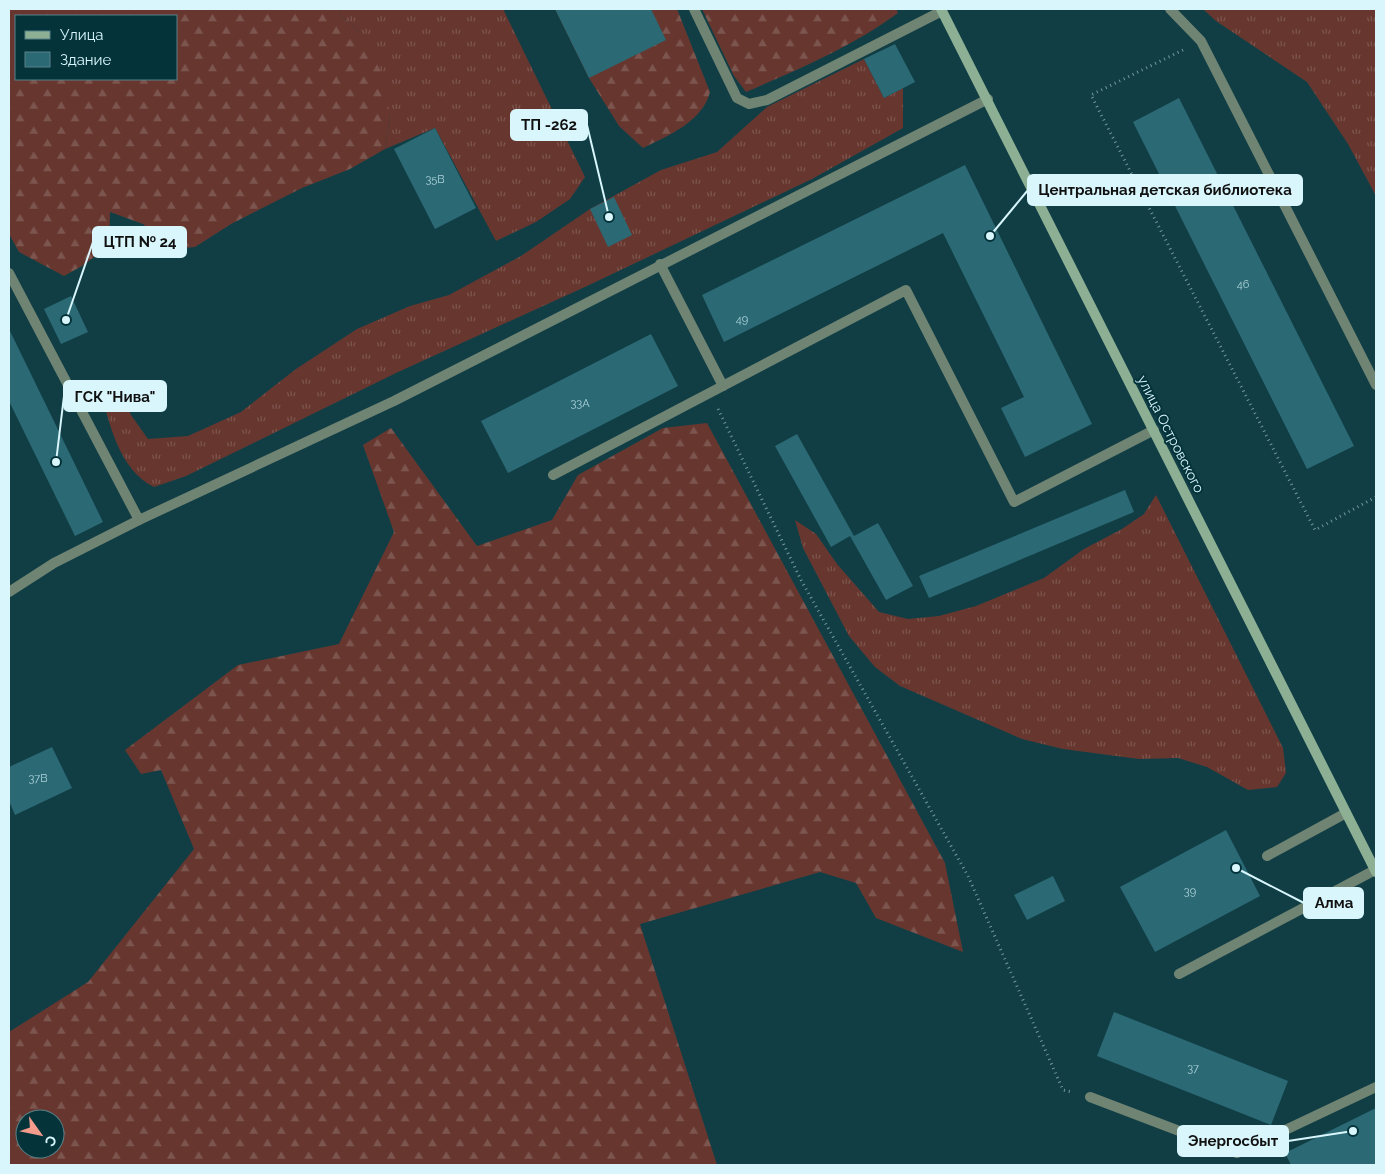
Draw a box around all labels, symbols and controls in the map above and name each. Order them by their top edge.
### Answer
legend [15,15,178,80]
text: Улица [60,26,104,44]
text: Здание [60,51,112,69]
callout: ТП -262 [511,110,587,140]
text: ТП -262 [521,116,577,134]
house number: 35В [425,173,445,186]
callout: Центральная детская библиотека [1028,175,1302,205]
text: Центральная детская библиотека [1038,181,1292,199]
callout: ЦТП № 24 [93,227,186,257]
text: ЦТП № 24 [103,233,177,251]
house number: 46 [1237,278,1250,291]
house number: 49 [736,313,748,326]
street label: улица Островского [1134,373,1208,495]
callout: ГСК "Нива" [64,381,166,411]
text: ГСК "Нива" [75,388,155,406]
house number: 33А [570,397,590,410]
house number: 37В [28,772,48,785]
house number: 39 [1184,885,1196,898]
callout: Алма [1304,888,1363,918]
text: Алма [1315,894,1354,912]
house number: 37 [1187,1062,1199,1075]
north arrow [15,1109,65,1159]
callout: Энергосбыт [1178,1126,1288,1156]
text: Энергосбыт [1188,1132,1279,1150]
text: С [41,1133,60,1150]

